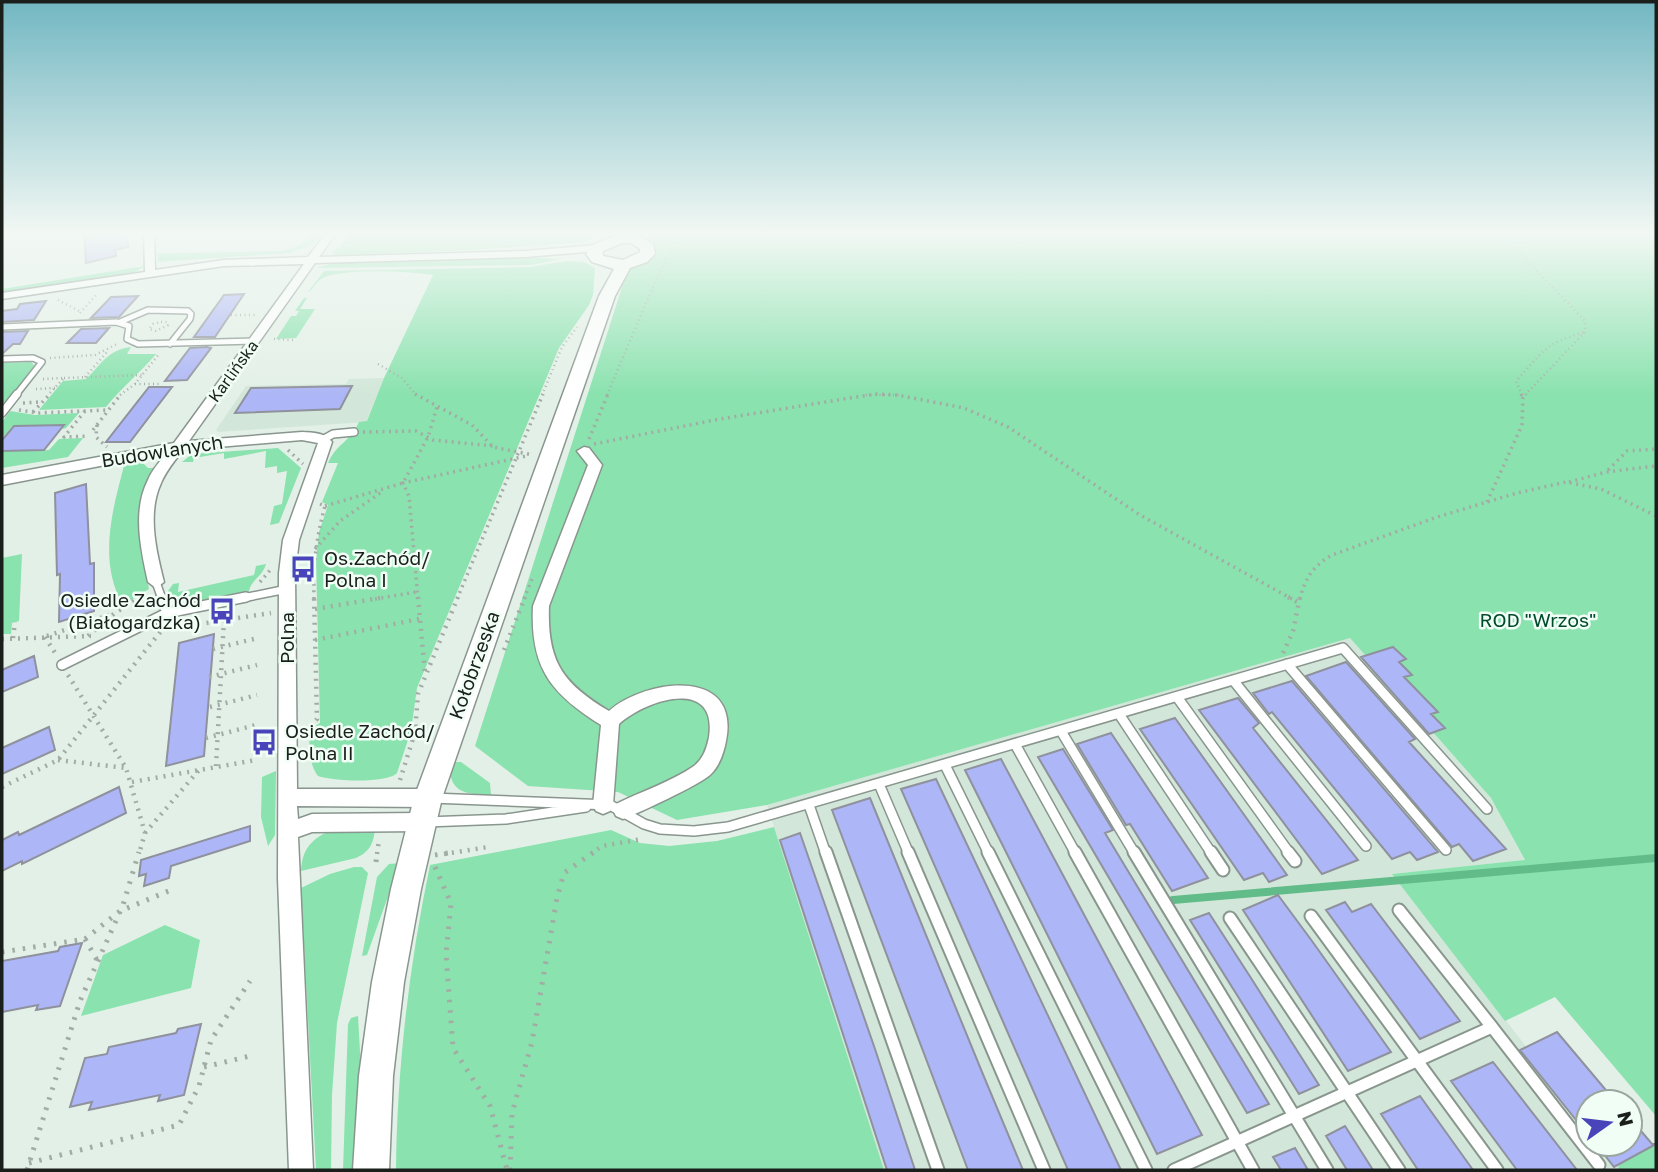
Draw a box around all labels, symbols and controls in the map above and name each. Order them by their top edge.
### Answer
street label: Karlińska [204,336,262,406]
street label: Budowlanych [99,430,224,471]
place label: Os.Zachód/ Polna I [324,546,430,591]
bus stop icon: Os.Zachód/ Polna I [288,554,318,584]
place label: Osiedle Zachód (Białogardzka) [60,588,201,633]
bus stop icon: Osiedle Zachód (Białogardzka) [207,596,237,626]
street label: Kołobrzeska [443,608,504,722]
park label: ROD "Wrzos" [1480,608,1596,631]
street label: Polna [275,612,298,664]
place label: Osiedle Zachód/ Polna II [285,719,435,764]
bus stop icon: Osiedle Zachód/ Polna II [249,727,279,757]
north arrow [1574,1088,1644,1158]
text: N [1613,1109,1639,1129]

